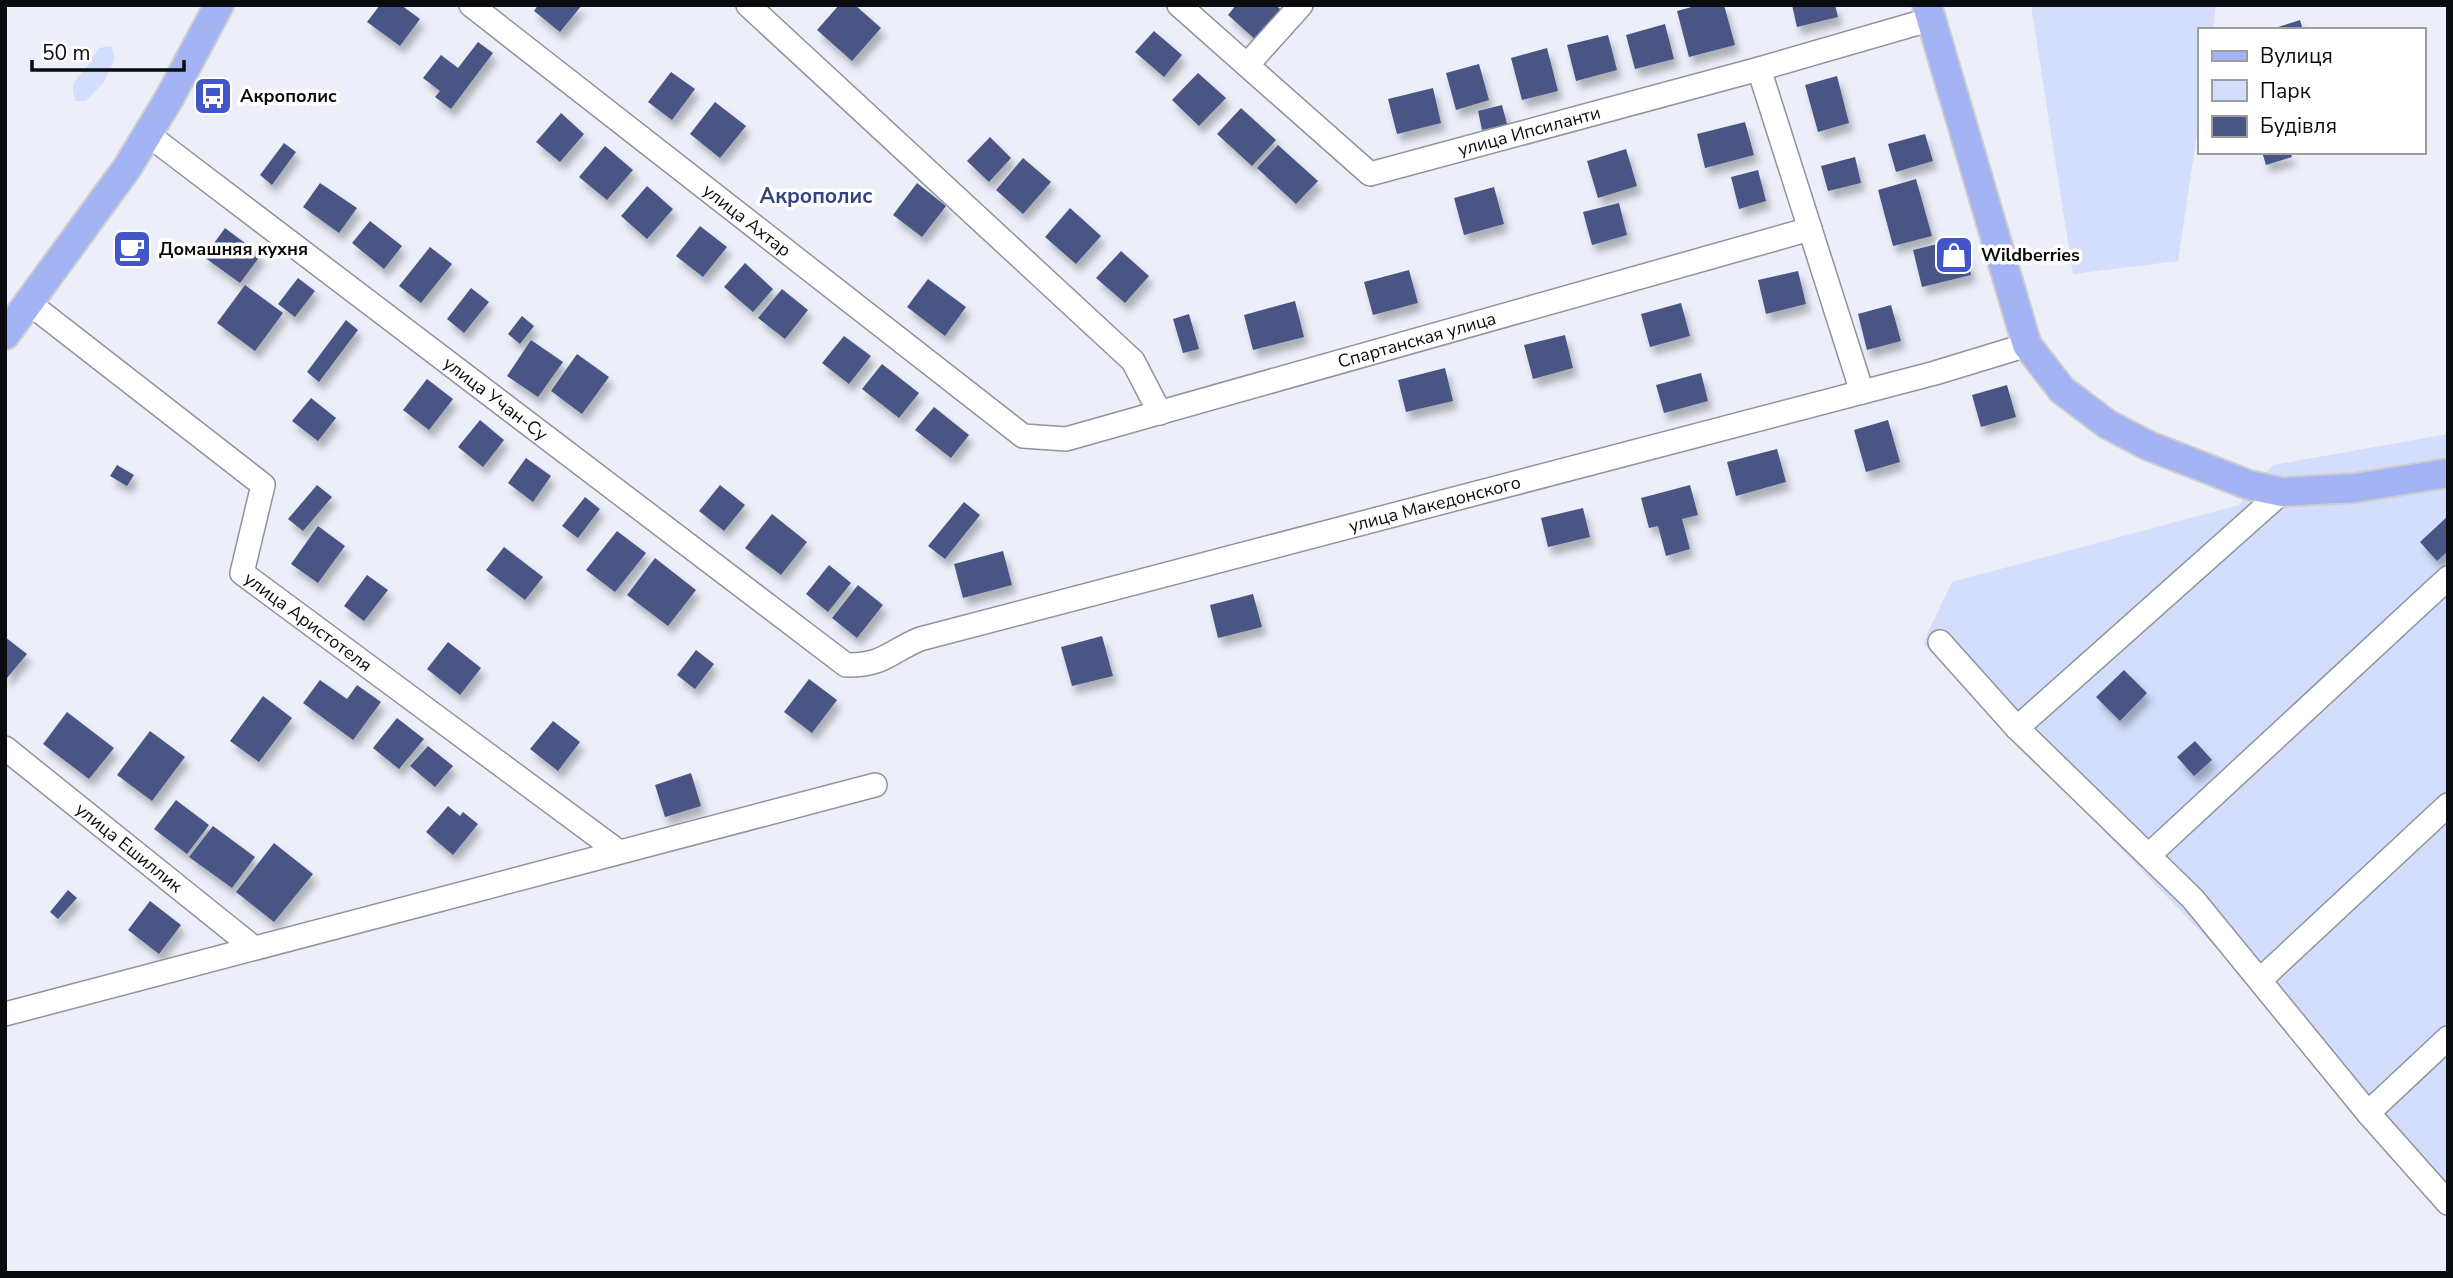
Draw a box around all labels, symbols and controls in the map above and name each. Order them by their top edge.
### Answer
scale bar [32,28,184,72]
legend [2198,28,2425,154]
text: 50 m [42,39,91,67]
text: Вулиця [2260,42,2333,70]
bus stop icon: Акрополис [192,75,234,117]
text: Парк [2260,77,2312,105]
place label: Акрополис [240,84,337,108]
street label: улица Ипсиланти [1455,100,1603,162]
text: Будівля [2260,112,2337,140]
street label: улица Ахтар [698,178,796,262]
district label: Акрополис [760,182,872,210]
cafe icon: Домашняя кухня [111,228,153,270]
shop icon: Wildberries [1933,234,1975,276]
place label: Домашняя кухня [159,237,308,261]
place label: Wildberries [1981,243,2080,267]
street label: Спартанская улица [1335,306,1499,374]
street label: улица Учан-Су [438,351,553,447]
street label: улица Македонского [1346,470,1523,538]
street label: улица Аристотеля [239,566,377,677]
street label: улица Ешиллик [70,797,188,898]

